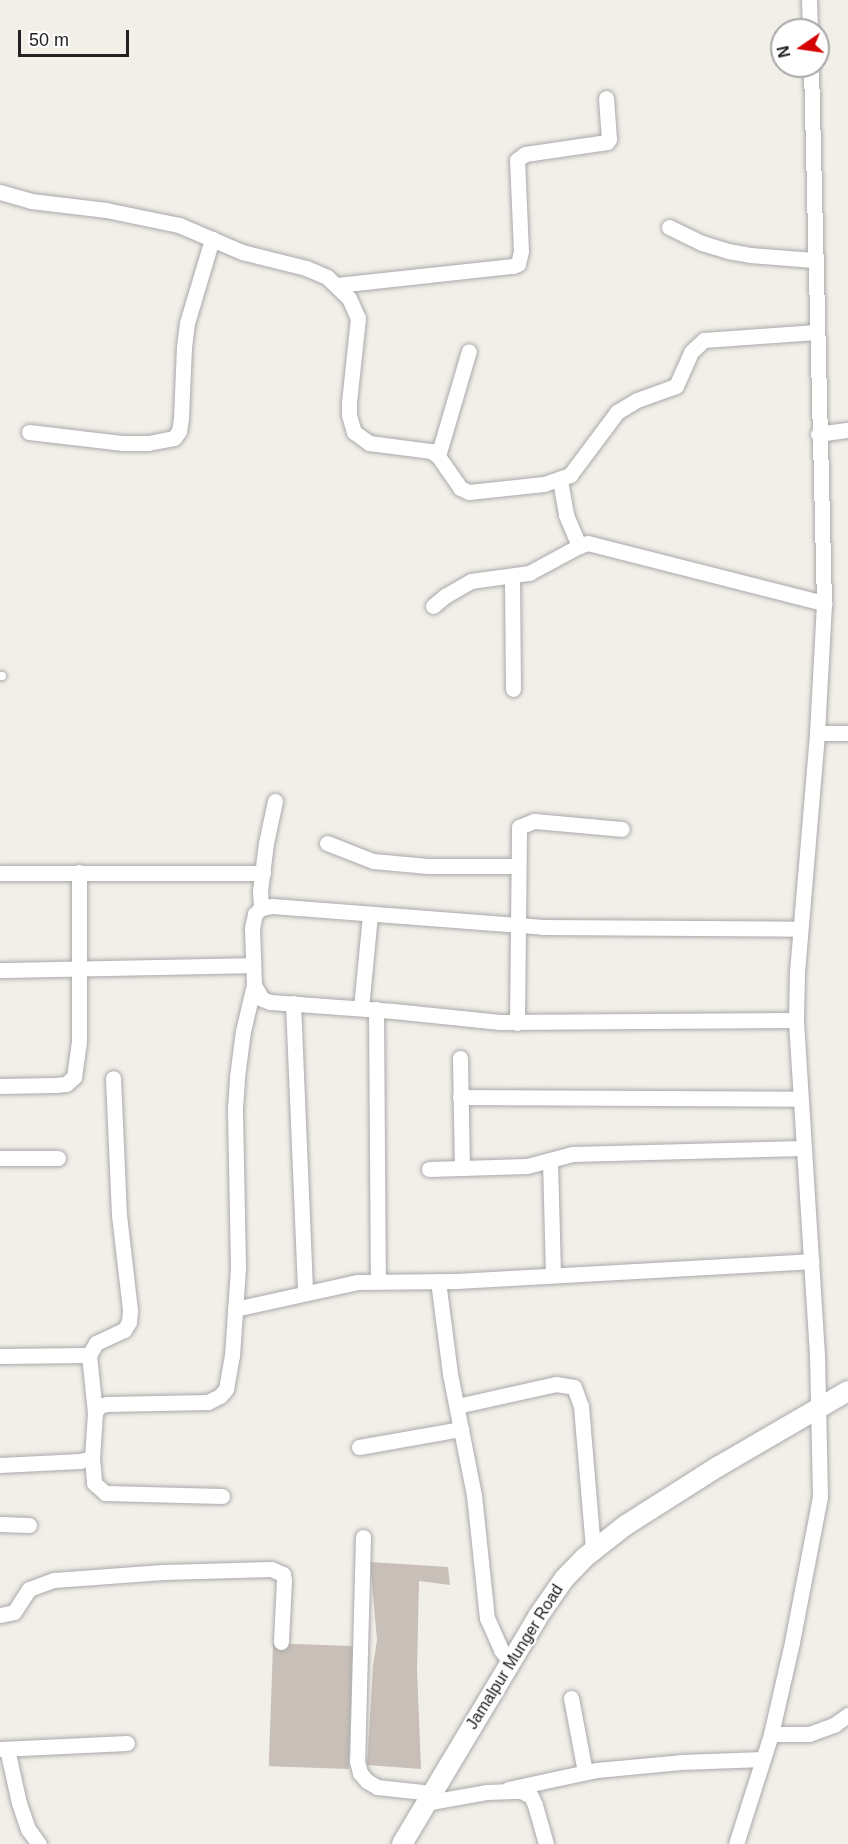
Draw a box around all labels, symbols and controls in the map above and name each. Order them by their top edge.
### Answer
scale bar [21,18,132,56]
north arrow [770,18,830,78]
text: 50 m [29,30,69,50]
text: N [774,44,794,59]
street label: Jamalpur Munger Road [463,1581,567,1733]

